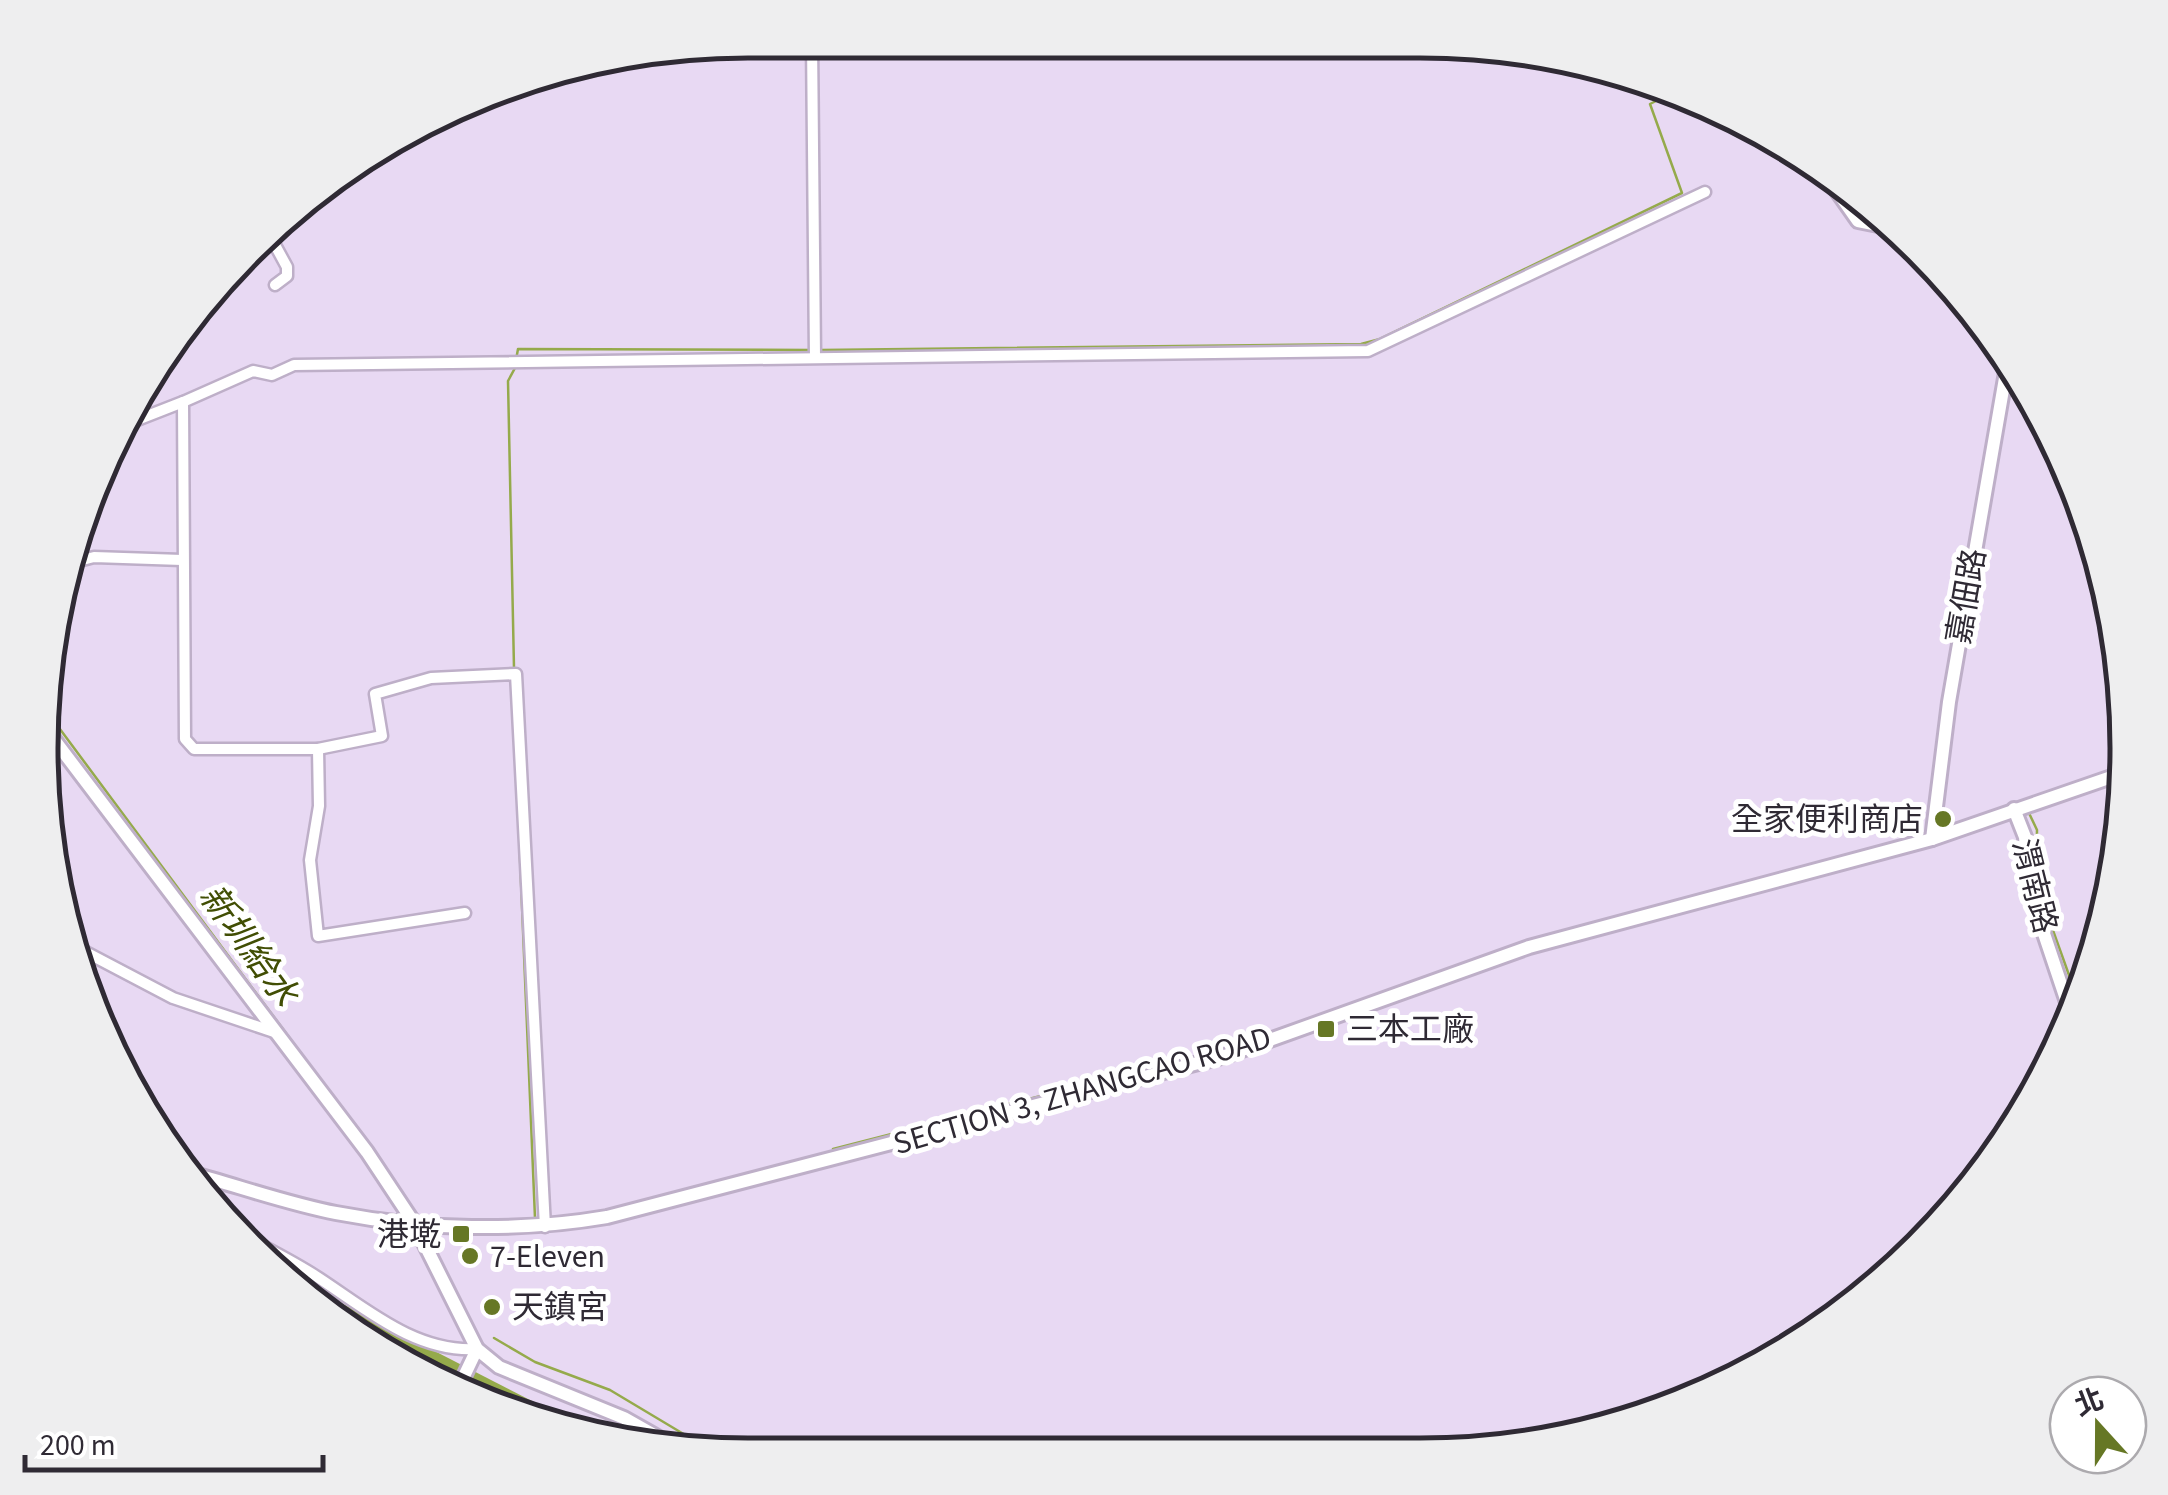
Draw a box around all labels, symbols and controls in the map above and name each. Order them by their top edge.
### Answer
street label: 嘉佃路 [1936,545,1998,647]
place label: 全家便利商店 [1731,797,1923,843]
marker: 全家便利商店 [1932,808,1954,830]
street label: 渭南路 [2000,834,2068,938]
water label: 新圳給水 [187,874,311,1019]
place label: 三本工廠 [1346,1007,1474,1053]
street label: SECTION 3, ZHANGCAO ROAD [888,1015,1277,1167]
marker: 三本工廠 [1315,1018,1337,1040]
place label: 港墘 [377,1212,441,1258]
marker: 港墘 [450,1223,472,1245]
place label: 7-Eleven [490,1234,605,1280]
marker: 7-Eleven [459,1245,481,1267]
place label: 天鎮宮 [512,1285,608,1331]
marker: 天鎮宮 [481,1296,503,1318]
north arrow [2048,1375,2148,1475]
text: 北 [2069,1379,2110,1426]
scale bar [25,1410,322,1472]
text: 200 m [40,1424,116,1467]

